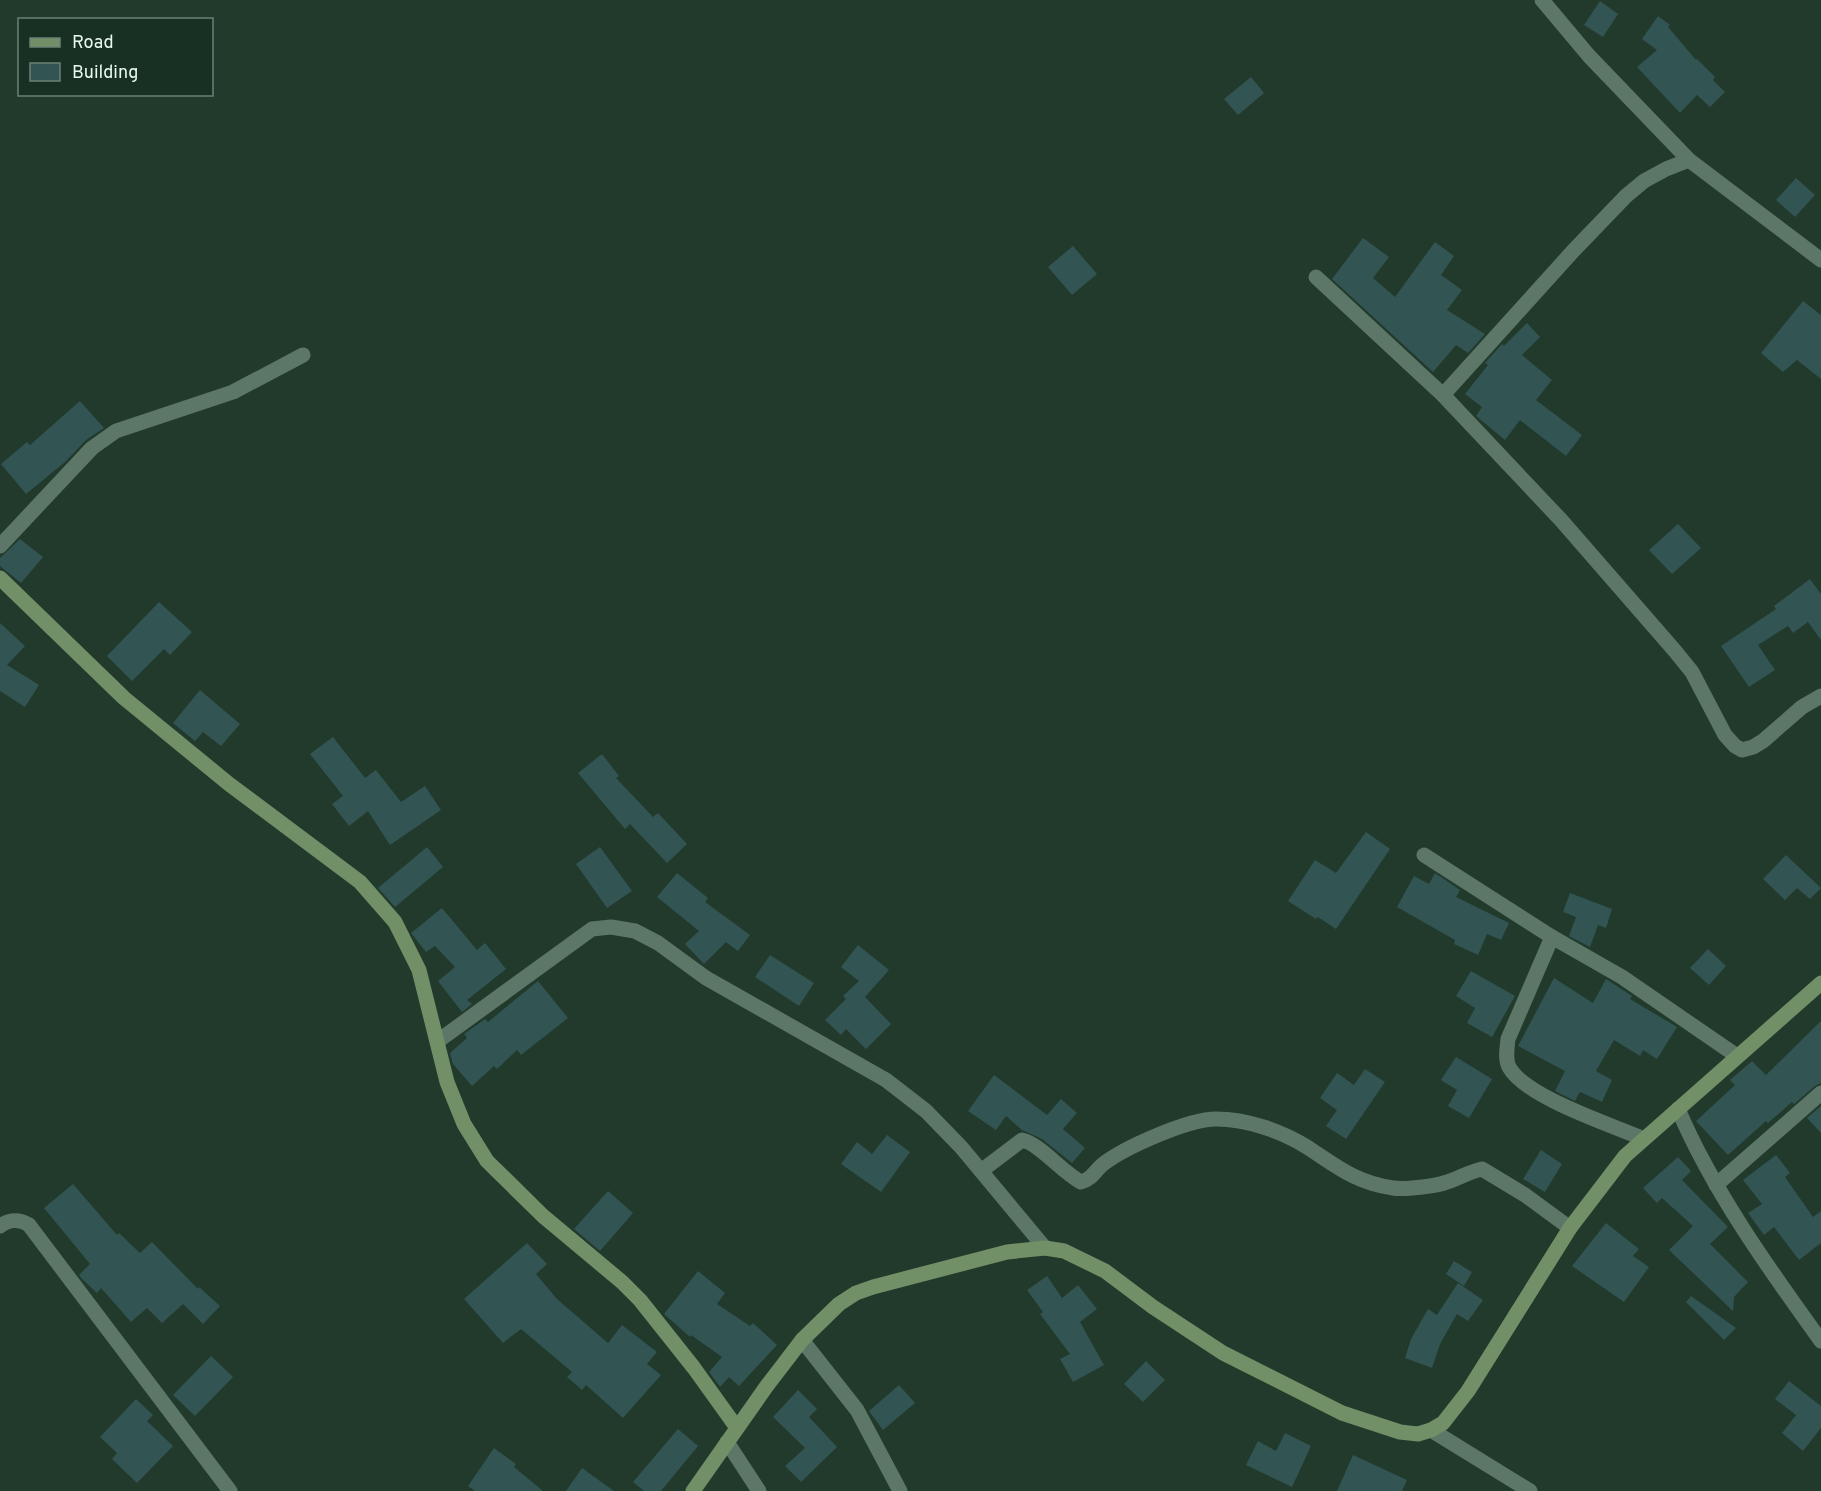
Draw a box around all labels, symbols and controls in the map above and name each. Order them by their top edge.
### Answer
legend [18,18,213,96]
text: Road [72,32,114,55]
text: Building [72,62,138,85]

